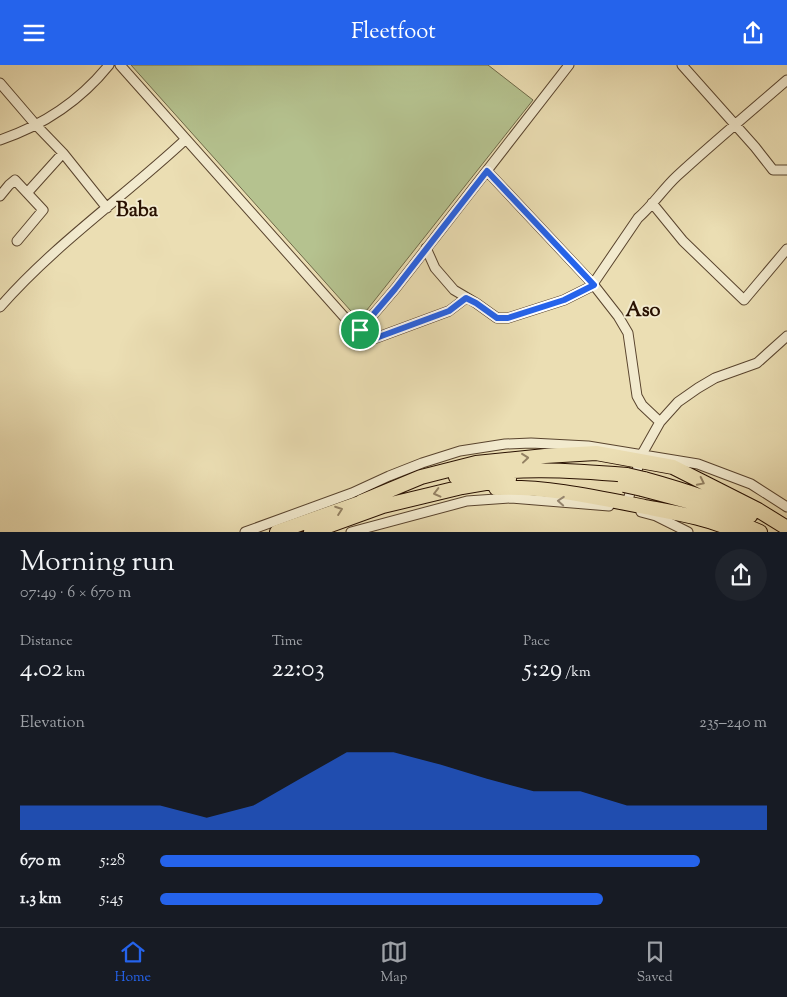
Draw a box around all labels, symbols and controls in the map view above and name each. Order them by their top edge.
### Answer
text: Fleetfoot [351,17,436,49]
icon: menu [20,19,48,47]
icon: share [739,19,767,47]
district label: Baba [116,197,159,226]
district label: Aso [625,297,661,326]
pin [339,309,381,351]
icon: arrive [346,316,374,344]
one-way arrow [521,453,529,464]
one-way arrow [696,475,705,485]
one-way arrow [433,487,442,498]
one-way arrow [557,496,565,507]
one-way arrow [334,506,343,516]
text: Morning run [20,543,175,583]
button: share [715,549,767,601]
text: 07:49 · 6 × 670 m [20,582,131,605]
text: Distance [20,632,73,652]
text: Time [272,632,303,652]
text: Pace [523,632,550,652]
text: 4.02 [20,652,63,688]
text: 22:03 [272,652,325,688]
text: 5:29 [523,652,562,688]
text: km [63,663,85,683]
text: /km [562,663,591,683]
text: Elevation [20,712,85,735]
text: 235–240 m [699,712,767,735]
text: 670 m [20,850,61,873]
text: 5:28 [100,850,125,873]
text: 1.3 km [20,888,61,911]
text: 5:45 [100,888,123,911]
tab: Home [114,938,151,988]
tab: Map [380,938,408,988]
tab: Saved [637,938,673,988]

